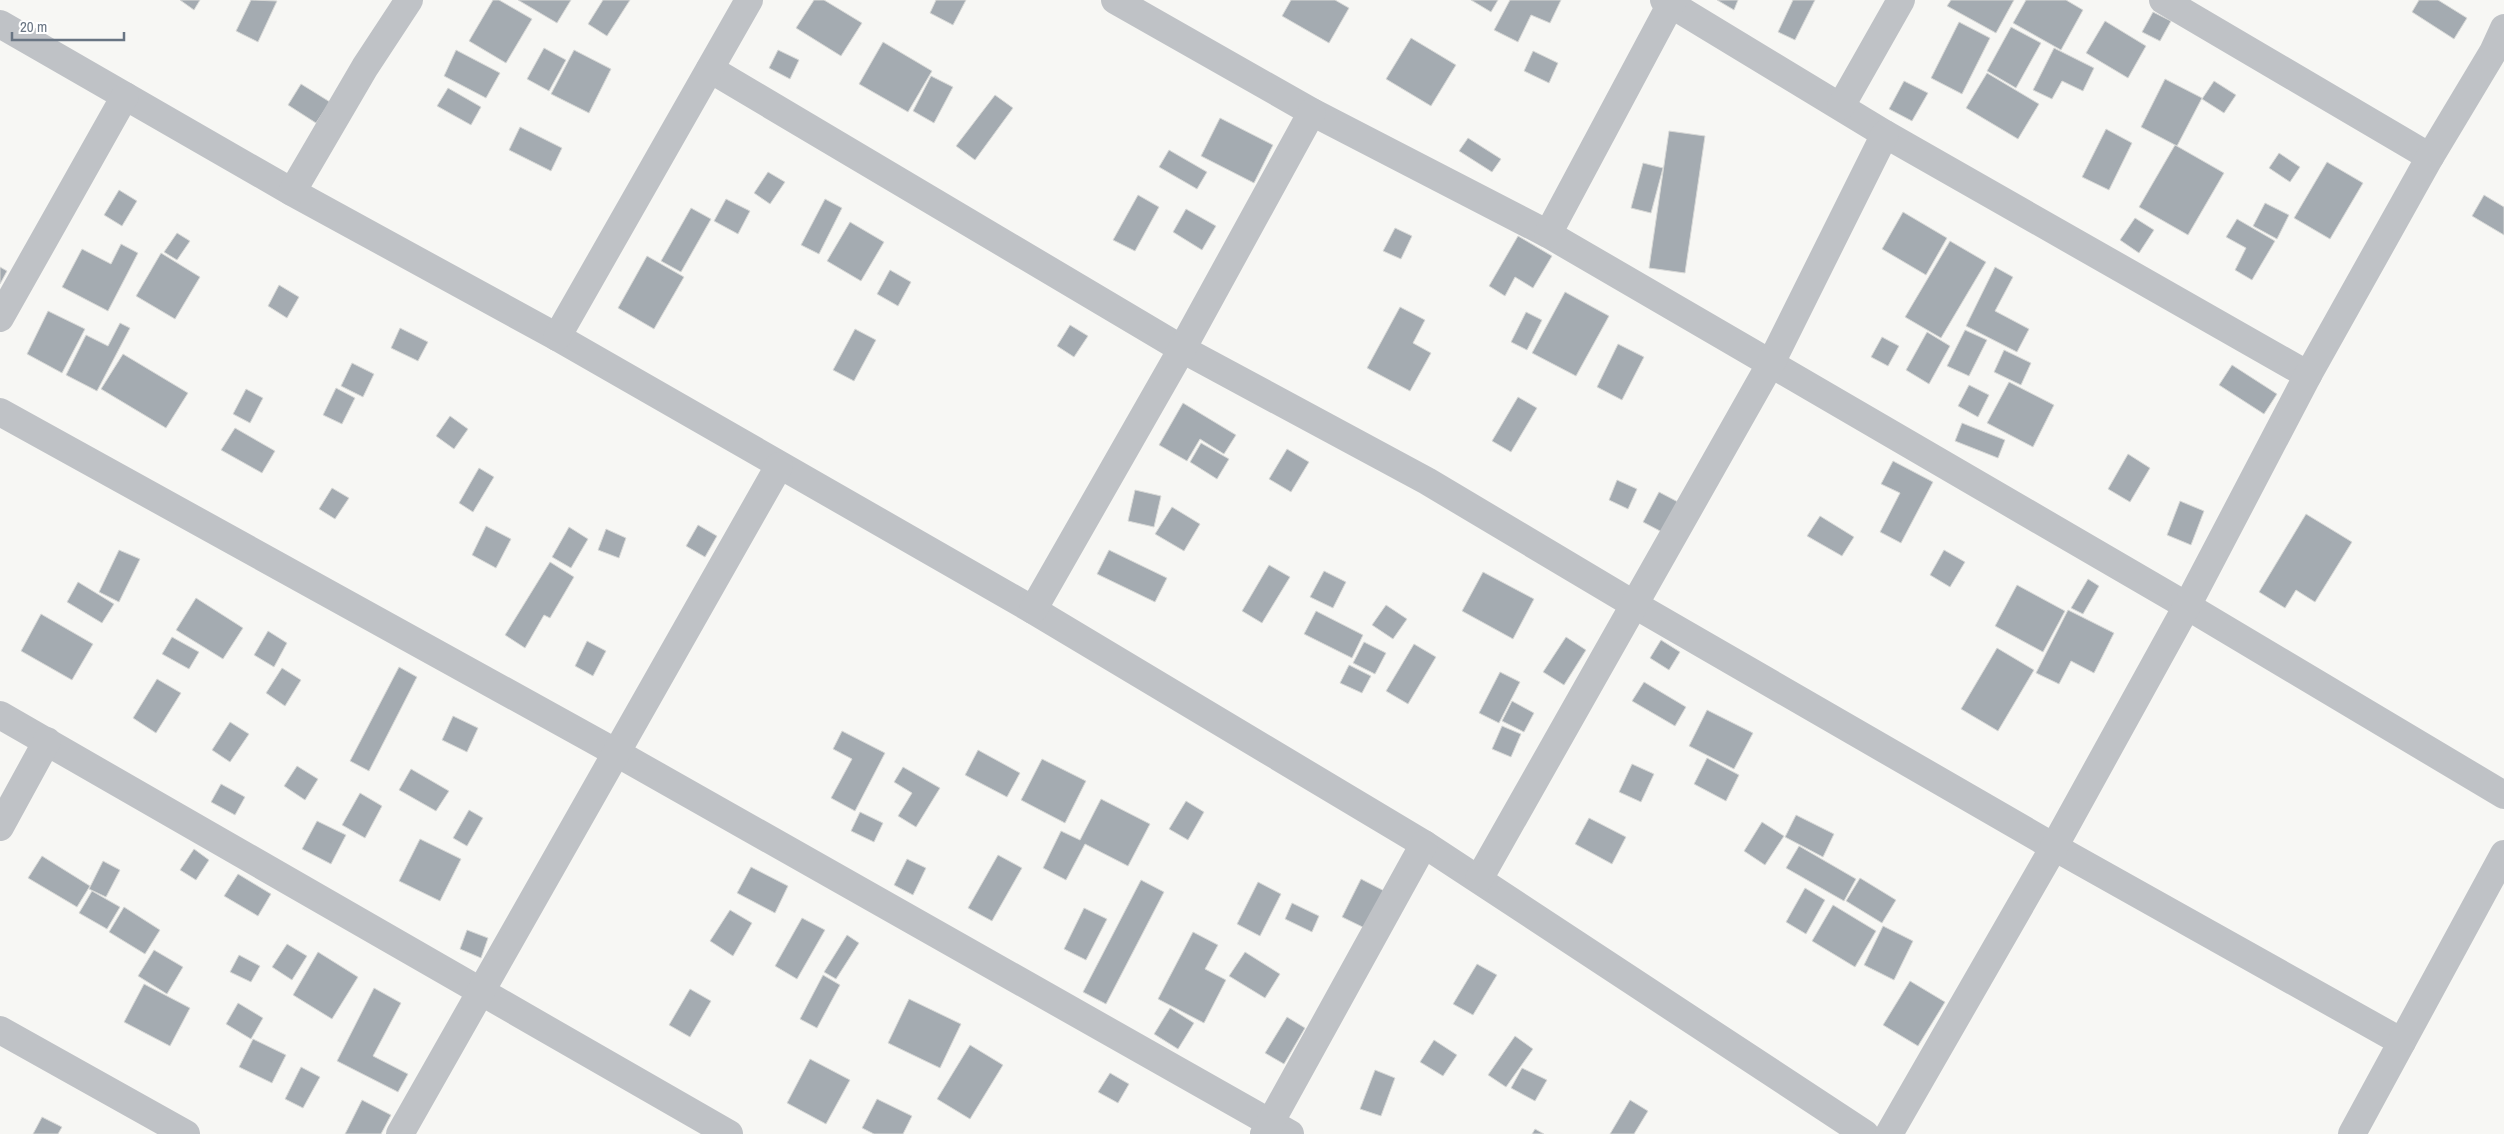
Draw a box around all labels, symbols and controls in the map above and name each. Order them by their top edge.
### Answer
scale bar [12,10,125,42]
text: 20 m [20,16,47,37]

